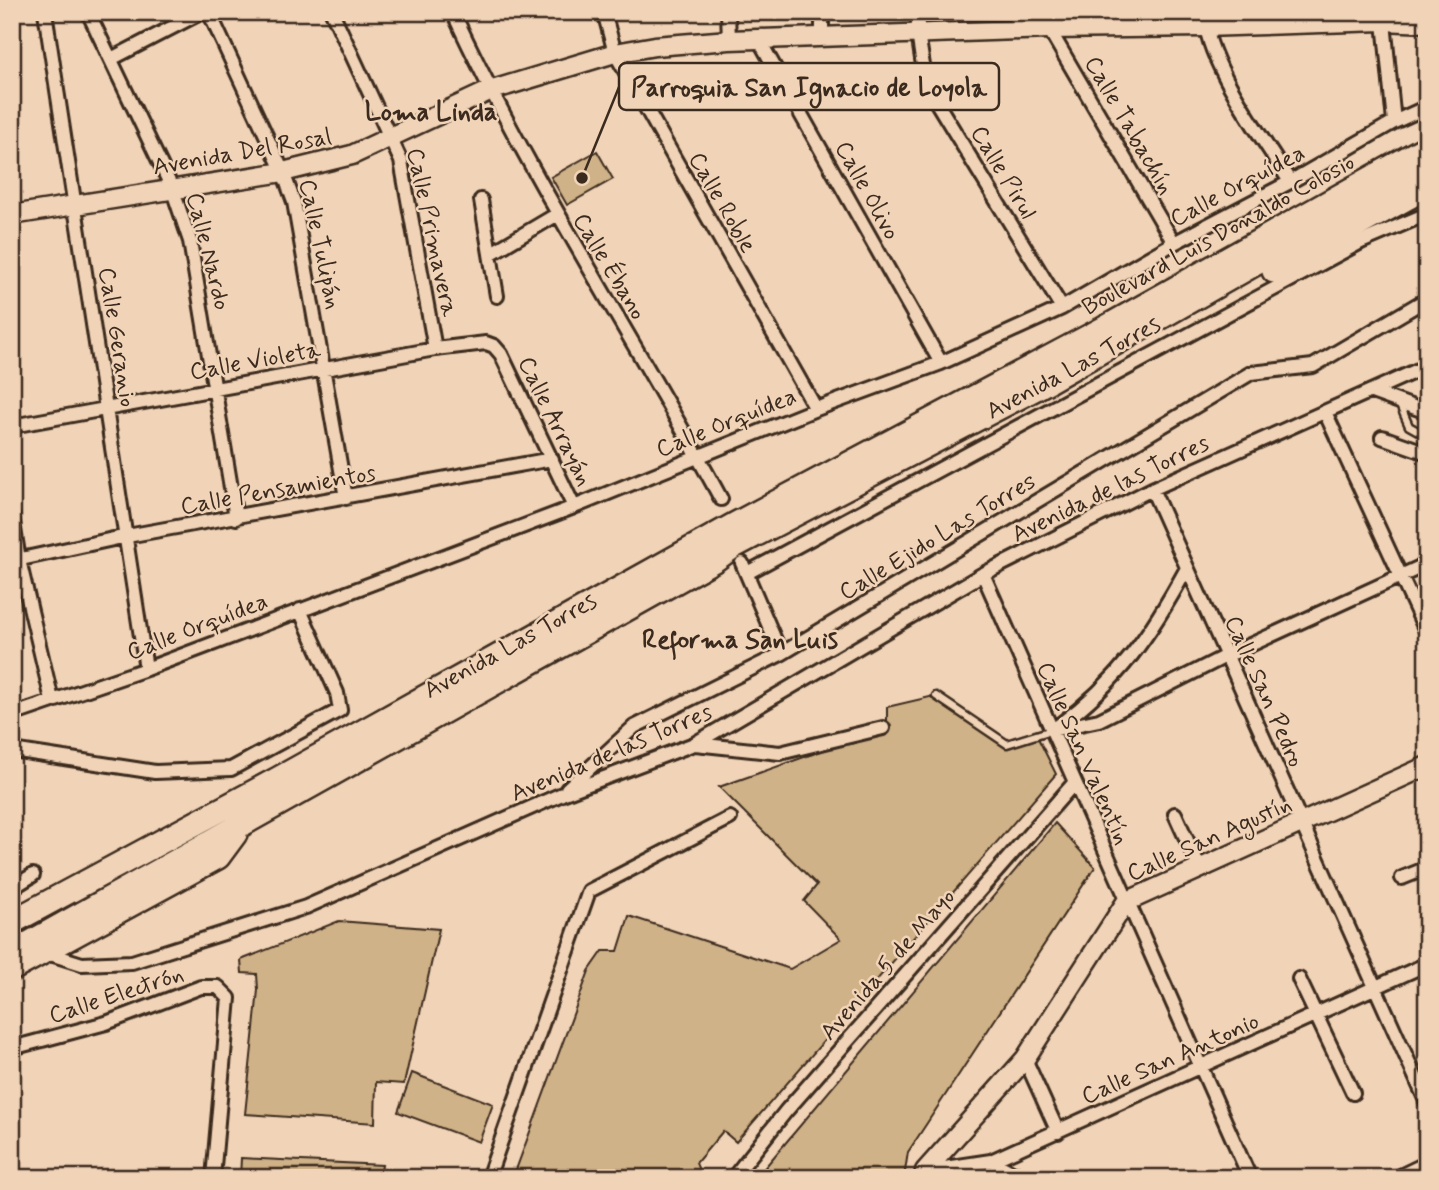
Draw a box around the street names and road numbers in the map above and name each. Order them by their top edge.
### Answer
street label: Calle Tabachín [1076,51,1181,201]
street label: Calle Pirul [963,120,1043,225]
street label: Avenida Del Rosal [150,121,334,183]
street label: Calle Olivo [827,136,906,246]
street label: Calle Orquídea [1165,138,1311,235]
street label: Calle Primavera [399,145,465,320]
street label: Calle Roble [680,147,763,259]
street label: Boulevard Luis Donaldo Colosio [1077,147,1361,323]
street label: Calle Tulipán [291,176,348,312]
street label: Calle Nardo [178,189,237,313]
street label: Calle Ébano [565,207,654,326]
street label: Calle Geranio [90,265,143,409]
street label: Avenida Las Torres [981,309,1166,427]
street label: Calle Violeta [188,335,324,388]
street label: Calle Arrayán [510,352,599,492]
street label: Calle Orquídea [652,381,801,466]
street label: Avenida de las Torres [1007,428,1215,551]
street label: Calle Pensamientos [178,458,379,523]
street label: Calle Ejido Las Torres [834,466,1042,608]
street label: Calle Orquídea [123,586,272,668]
street label: Avenida Las Torres [419,586,603,707]
street label: Calle San Pedro [1216,611,1311,772]
street label: Calle San Valentín [1028,657,1137,850]
street label: Avenida de las Torres [506,697,717,810]
street label: Calle San Agustín [1122,789,1298,891]
street label: Avenida 5 de Mayo [814,882,963,1047]
street label: Calle Electrón [45,959,188,1032]
street label: Calle San Antonio [1077,1006,1264,1112]

